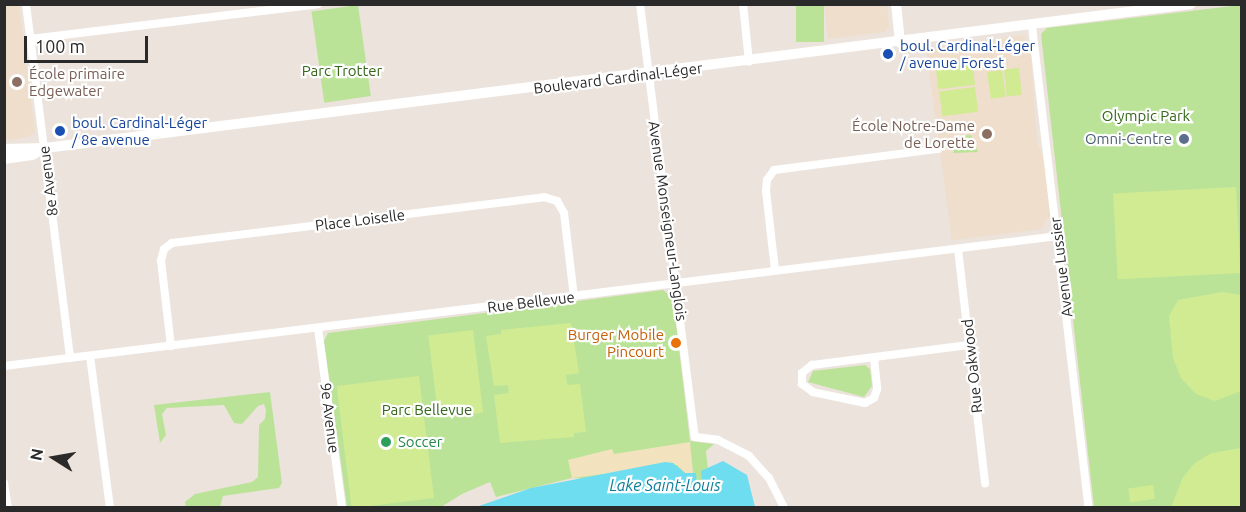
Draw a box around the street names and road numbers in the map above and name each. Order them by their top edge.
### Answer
street label: Boulevard Cardinal-Léger [533,59,703,97]
street label: Avenue Monseigneur-Langlois [645,120,691,322]
street label: 8e Avenue [35,145,61,217]
street label: Place Loiselle [314,206,406,234]
street label: Avenue Lussier [1046,216,1076,318]
street label: Rue Bellevue [486,288,576,316]
street label: Rue Oakwood [958,318,986,414]
street label: 9e Avenue [317,382,343,454]

